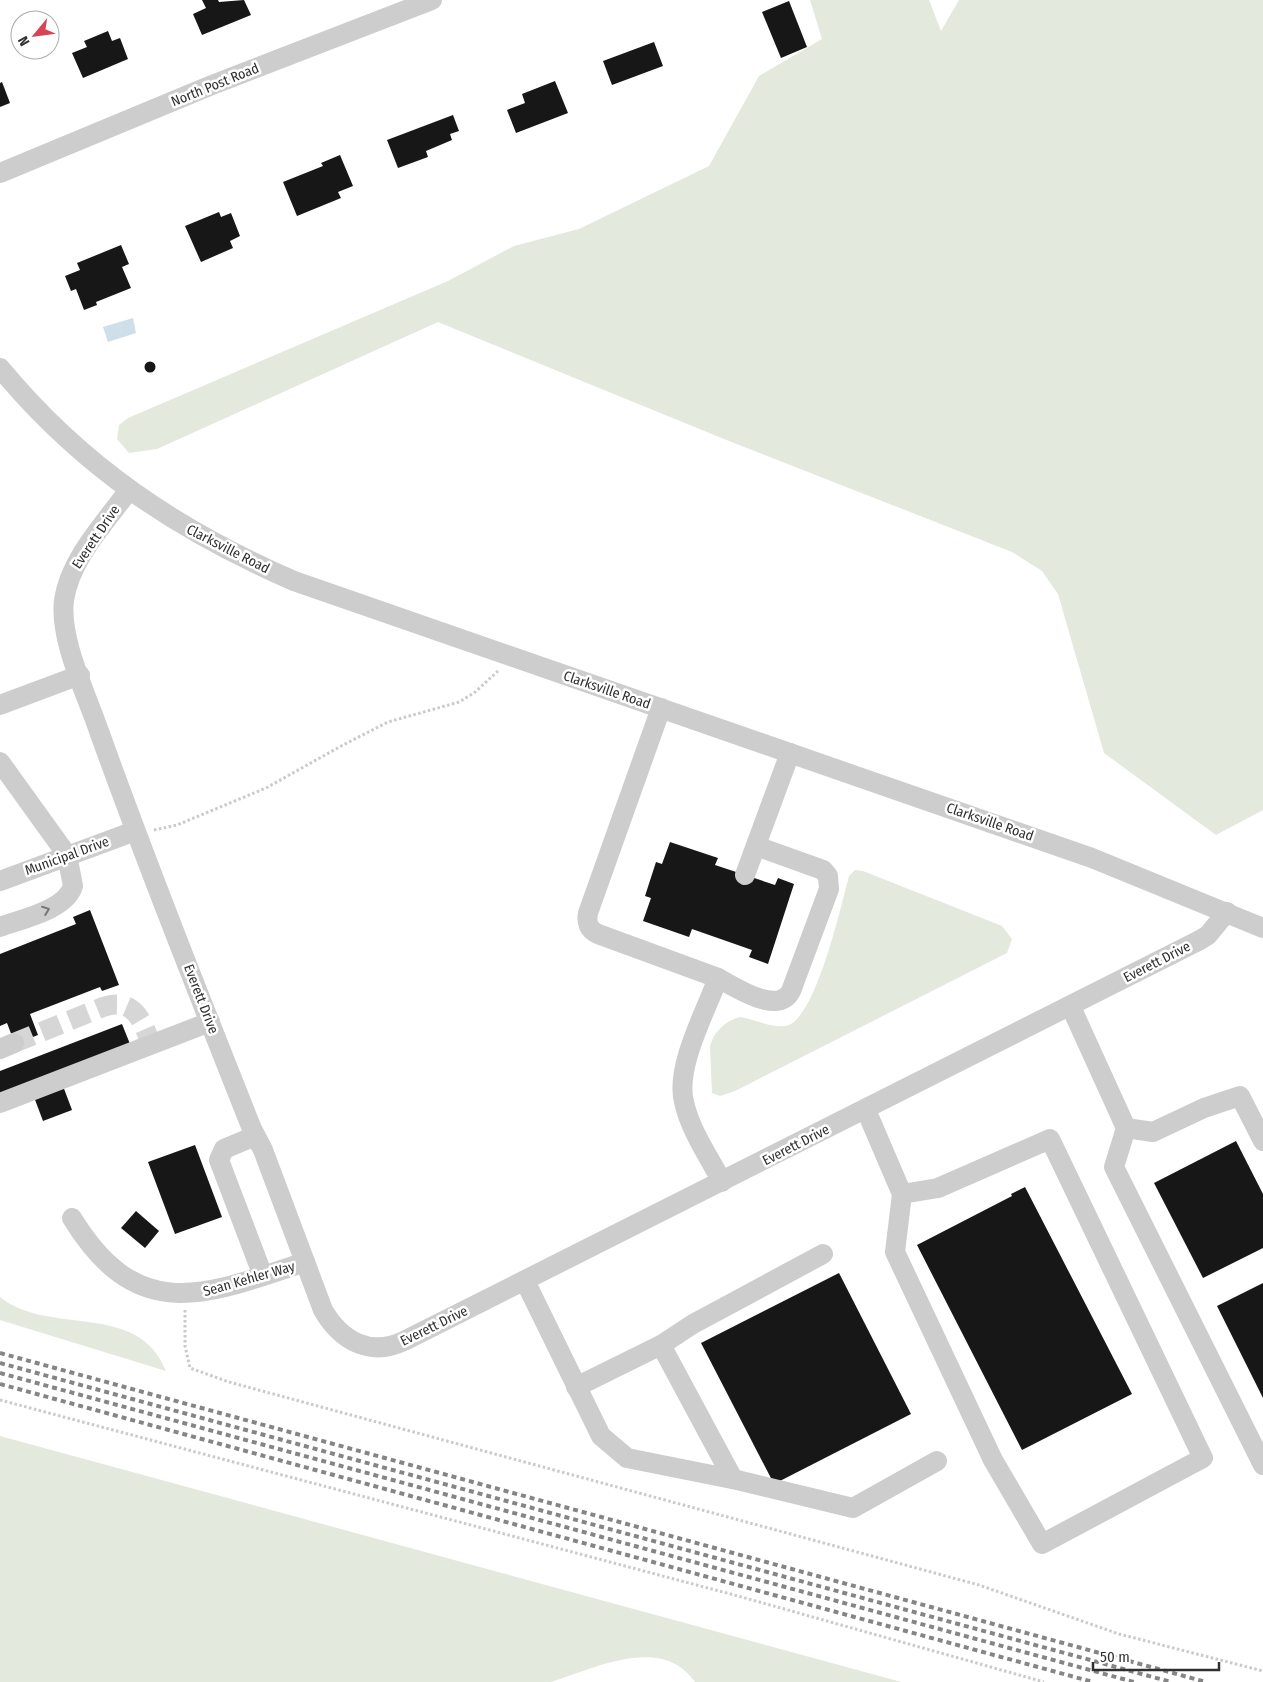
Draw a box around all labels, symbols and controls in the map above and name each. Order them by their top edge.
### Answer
north arrow [10,10,60,60]
text: N [15,33,34,49]
street label: North Post Road [169,60,261,110]
street label: Everett Drive [69,502,123,572]
street label: Clarksville Road [184,521,272,577]
street label: Clarksville Road [561,667,653,713]
street label: Clarksville Road [944,799,1036,845]
street label: Municipal Drive [23,833,112,879]
one-way arrow [41,906,49,916]
street label: Everett Drive [1121,938,1193,986]
street label: Everett Drive [180,962,222,1036]
street label: Everett Drive [760,1121,832,1169]
street label: Sean Kehler Way [201,1258,297,1300]
street label: Everett Drive [398,1302,471,1350]
scale bar [1093,1640,1219,1672]
text: 50 m [1100,1648,1130,1666]

